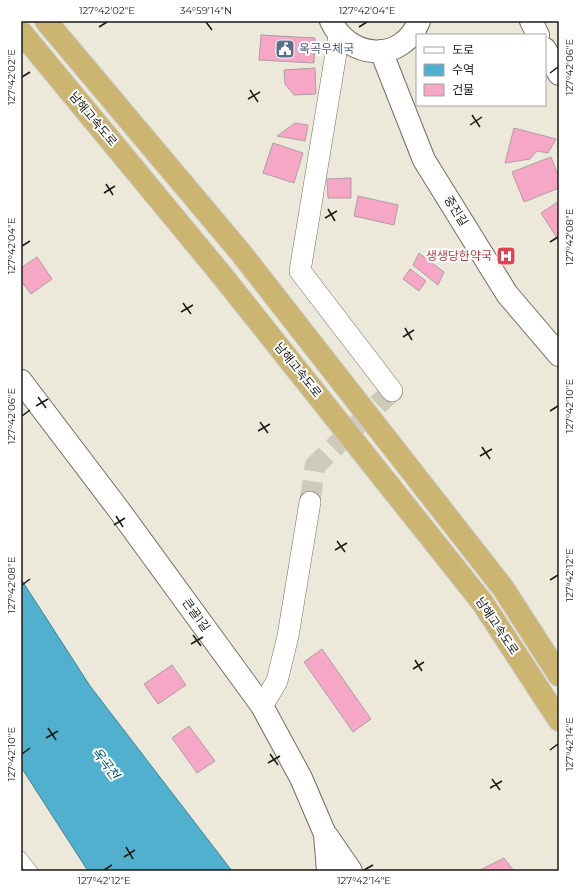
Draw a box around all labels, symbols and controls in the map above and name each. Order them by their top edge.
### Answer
text: 127°42'02"E [79,4,135,17]
text: 34°59'14"N [180,4,232,17]
text: 127°42'04"E [339,4,396,17]
legend [416,34,546,106]
public building icon: 옥곡우체국 [274,38,296,60]
text: 127°42'06"E [563,38,576,95]
place label: 옥곡우체국 [299,41,354,56]
text: 도로 [452,42,474,57]
text: 127°42'02"E [5,49,18,105]
text: 수역 [452,62,474,77]
text: 건물 [452,82,474,97]
street label: 남해고속도로 [66,88,120,149]
street label: 중진길 [441,193,472,229]
text: 127°42'08"E [563,208,576,265]
text: 127°42'04"E [5,217,18,274]
hospital icon: 생생당한약국 [495,245,517,267]
place label: 생생당한약국 [426,248,492,263]
street label: 남해고속도로 [272,339,325,400]
text: 127°42'10"E [563,378,576,433]
text: 127°42'06"E [5,387,18,444]
text: 127°42'12"E [563,548,576,602]
text: 127°42'08"E [5,556,18,613]
street label: 남해고속도로 [473,594,522,657]
street label: 큰골1길 [179,595,213,634]
text: 127°42'14"E [563,717,576,771]
text: 127°42'10"E [5,726,18,781]
water label: 옥곡천 [89,744,124,783]
text: 127°42'12"E [77,874,131,887]
text: 127°42'14"E [337,874,391,887]

